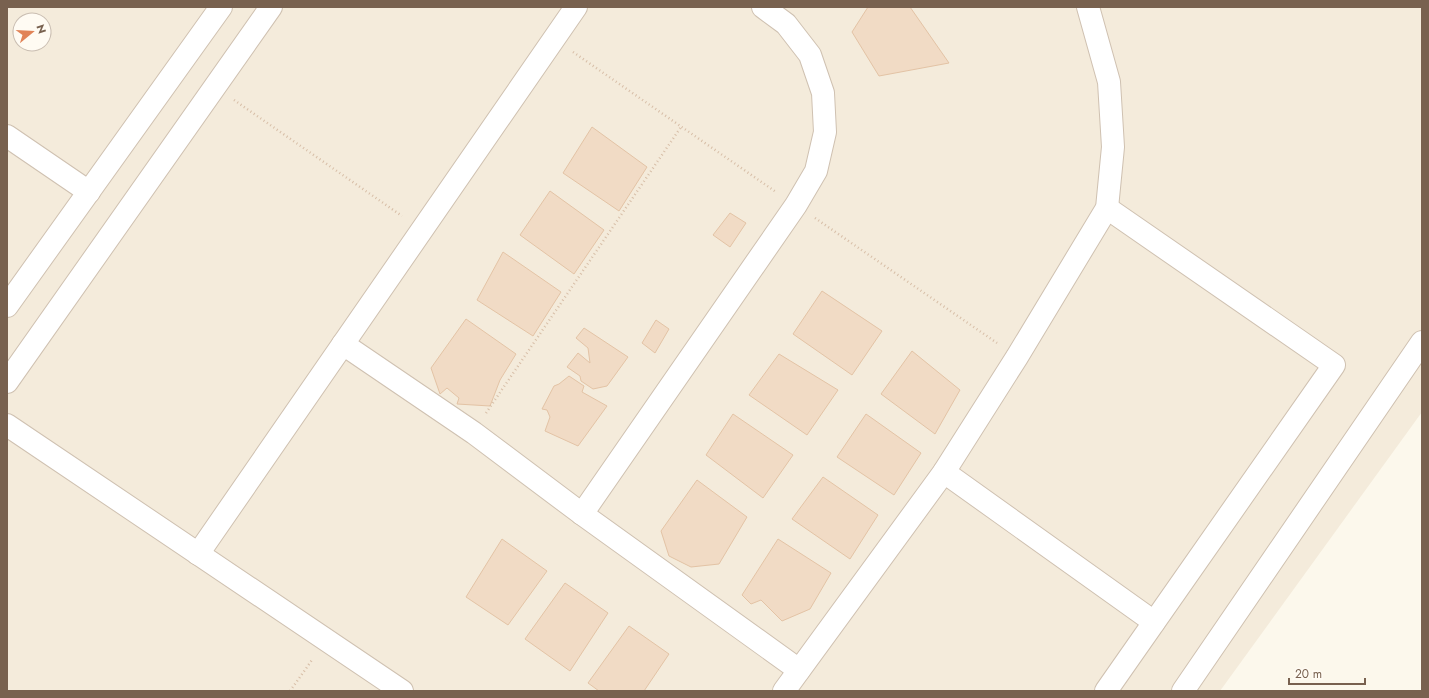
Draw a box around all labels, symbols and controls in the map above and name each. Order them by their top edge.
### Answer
north arrow [12,12,52,52]
text: N [33,22,50,36]
scale bar [1289,660,1365,686]
text: 20 m [1295,665,1322,683]

